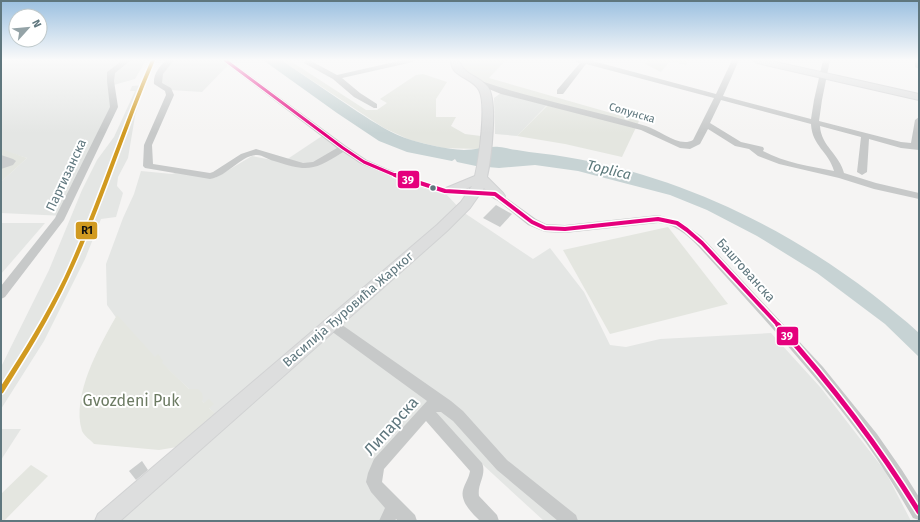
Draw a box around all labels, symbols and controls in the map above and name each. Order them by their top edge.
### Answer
north arrow [8,8,48,48]
text: N [29,17,44,30]
street label: Солунска [607,100,657,126]
street label: Партизанска [43,137,89,213]
water label: Toplica [585,156,633,184]
line badge: 39 [397,170,420,189]
text: 39 [401,174,414,187]
unlabelled marker [428,183,438,193]
line badge: R1 [75,221,98,240]
text: R1 [81,224,93,237]
street label: Баштованска [714,235,778,305]
street label: Василија Ђуровића Жарког [280,248,417,370]
line badge: 39 [776,326,799,346]
text: 39 [780,330,793,343]
park label: Gvozdeni Puk [83,391,180,410]
street label: Липарска [360,393,422,459]

